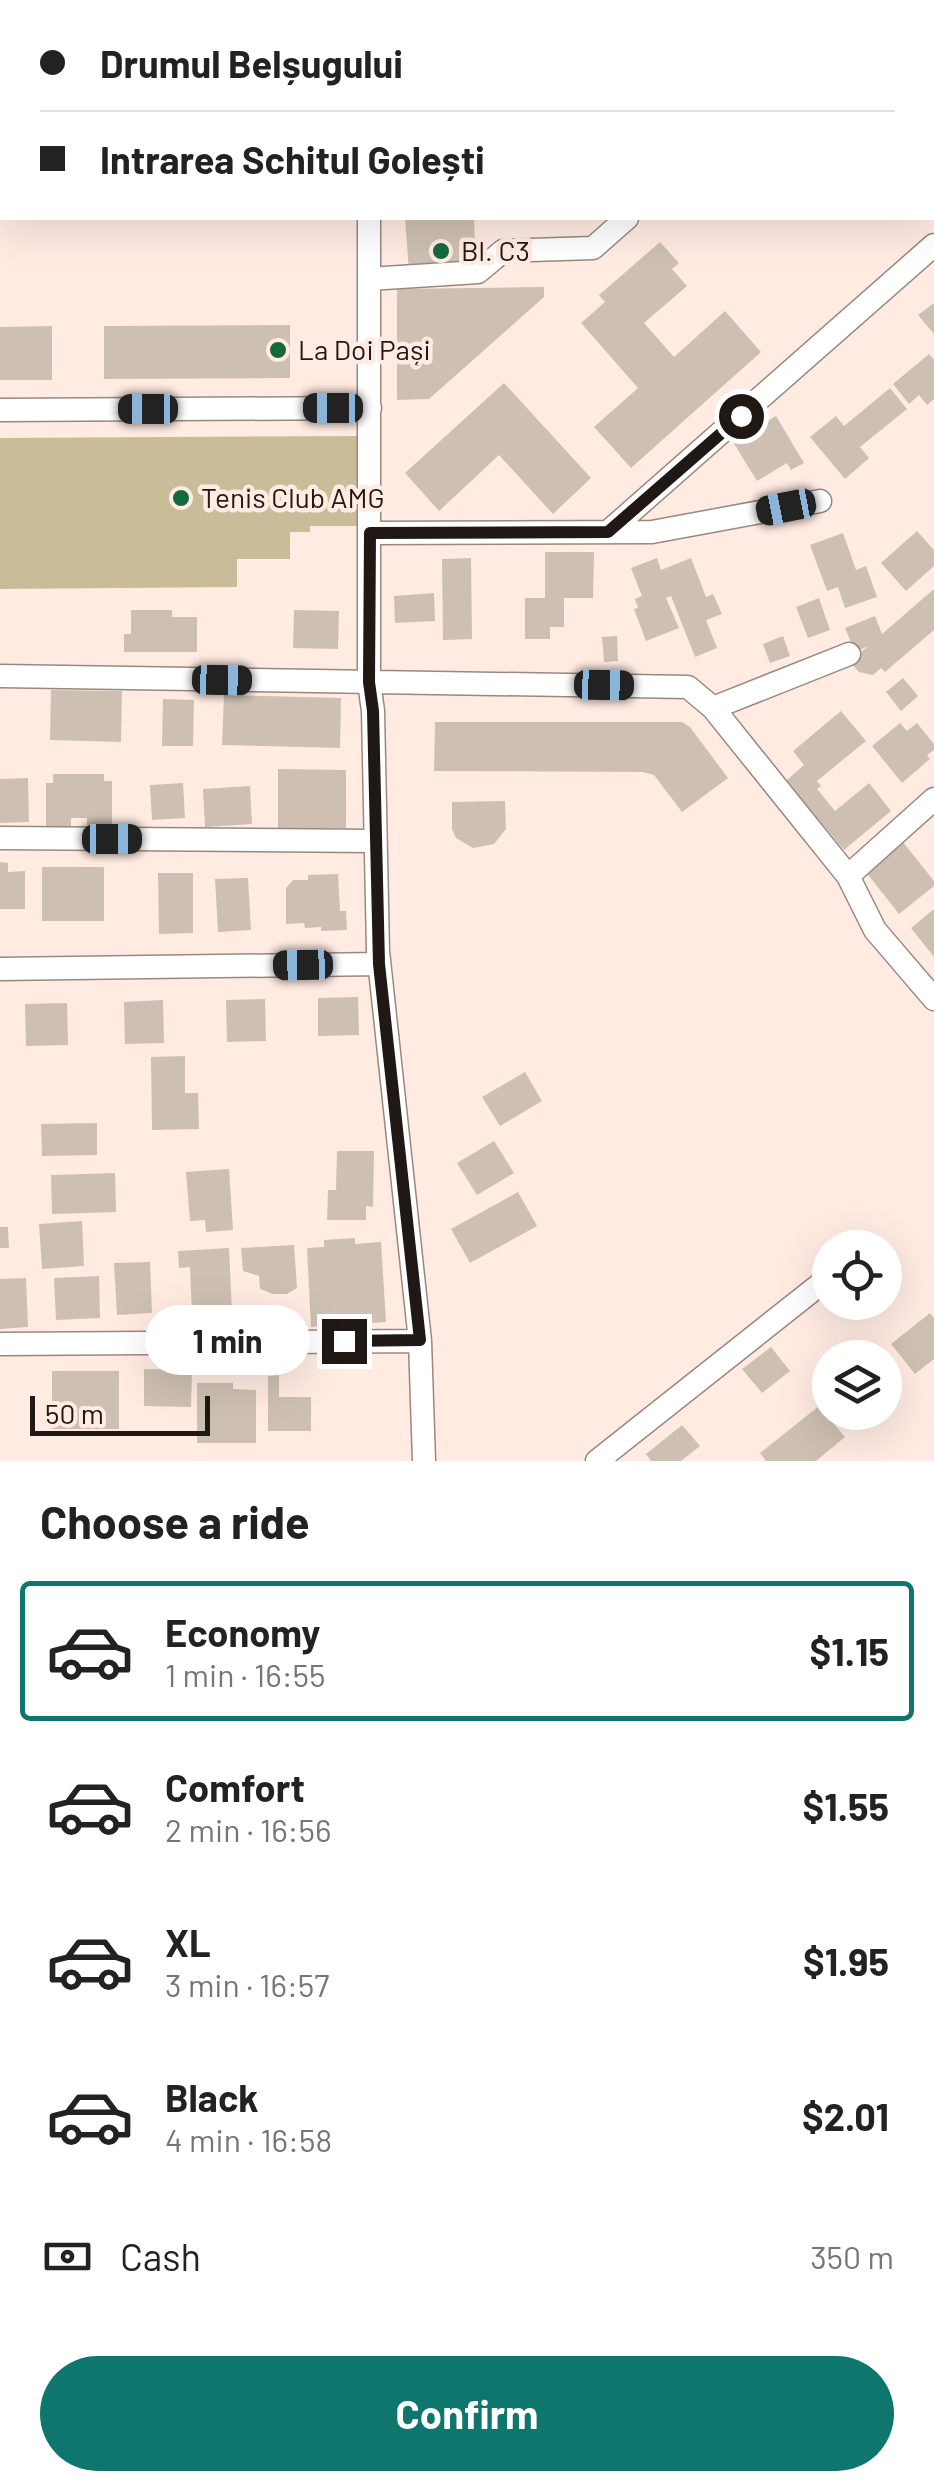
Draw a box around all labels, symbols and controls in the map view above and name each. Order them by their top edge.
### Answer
text: Drumul Belșugului [100,40,403,86]
text: Intrarea Schitul Golești [100,136,485,182]
place label: Bl. C3 [461,233,530,267]
marker: Bl. C3 [430,240,452,262]
place label: La Doi Pași [298,332,431,366]
marker: La Doi Pași [267,339,289,361]
car [303,393,363,423]
car [118,394,178,424]
route start [719,394,764,439]
place label: Tenis Club AMG [201,480,385,514]
marker: Tenis Club AMG [170,487,192,509]
car [754,487,818,527]
car [192,664,252,696]
car [574,669,634,701]
car [82,824,142,854]
car [273,949,333,981]
map controls [812,1230,902,1430]
button: locate [812,1230,902,1320]
callout: 1 min [144,1306,309,1376]
route end [322,1319,367,1364]
text: 1 min [192,1321,263,1359]
button: layers [812,1340,902,1430]
scale bar [30,1391,210,1436]
text: 50 m [45,1396,104,1430]
text: Choose a ride [40,1494,310,1548]
icon: car [45,1606,135,1696]
text: Economy [165,1609,320,1655]
text: $1.15 [810,1628,889,1674]
text: 1 min · 16:55 [165,1655,325,1693]
icon: car [45,1761,135,1851]
text: Comfort [165,1764,305,1810]
text: $1.55 [803,1783,889,1829]
text: 2 min · 16:56 [165,1810,331,1848]
icon: car [45,1916,135,2006]
text: XL [165,1919,211,1965]
text: $1.95 [803,1938,889,1984]
text: 3 min · 16:57 [165,1965,329,2003]
icon: car [45,2071,135,2161]
text: Black [165,2074,259,2120]
text: $2.01 [802,2093,889,2139]
text: 4 min · 16:58 [165,2120,332,2158]
icon: cash [40,2229,95,2284]
text: Cash [120,2233,201,2279]
text: 350 m [810,2237,894,2275]
button: Confirm [40,2356,894,2471]

